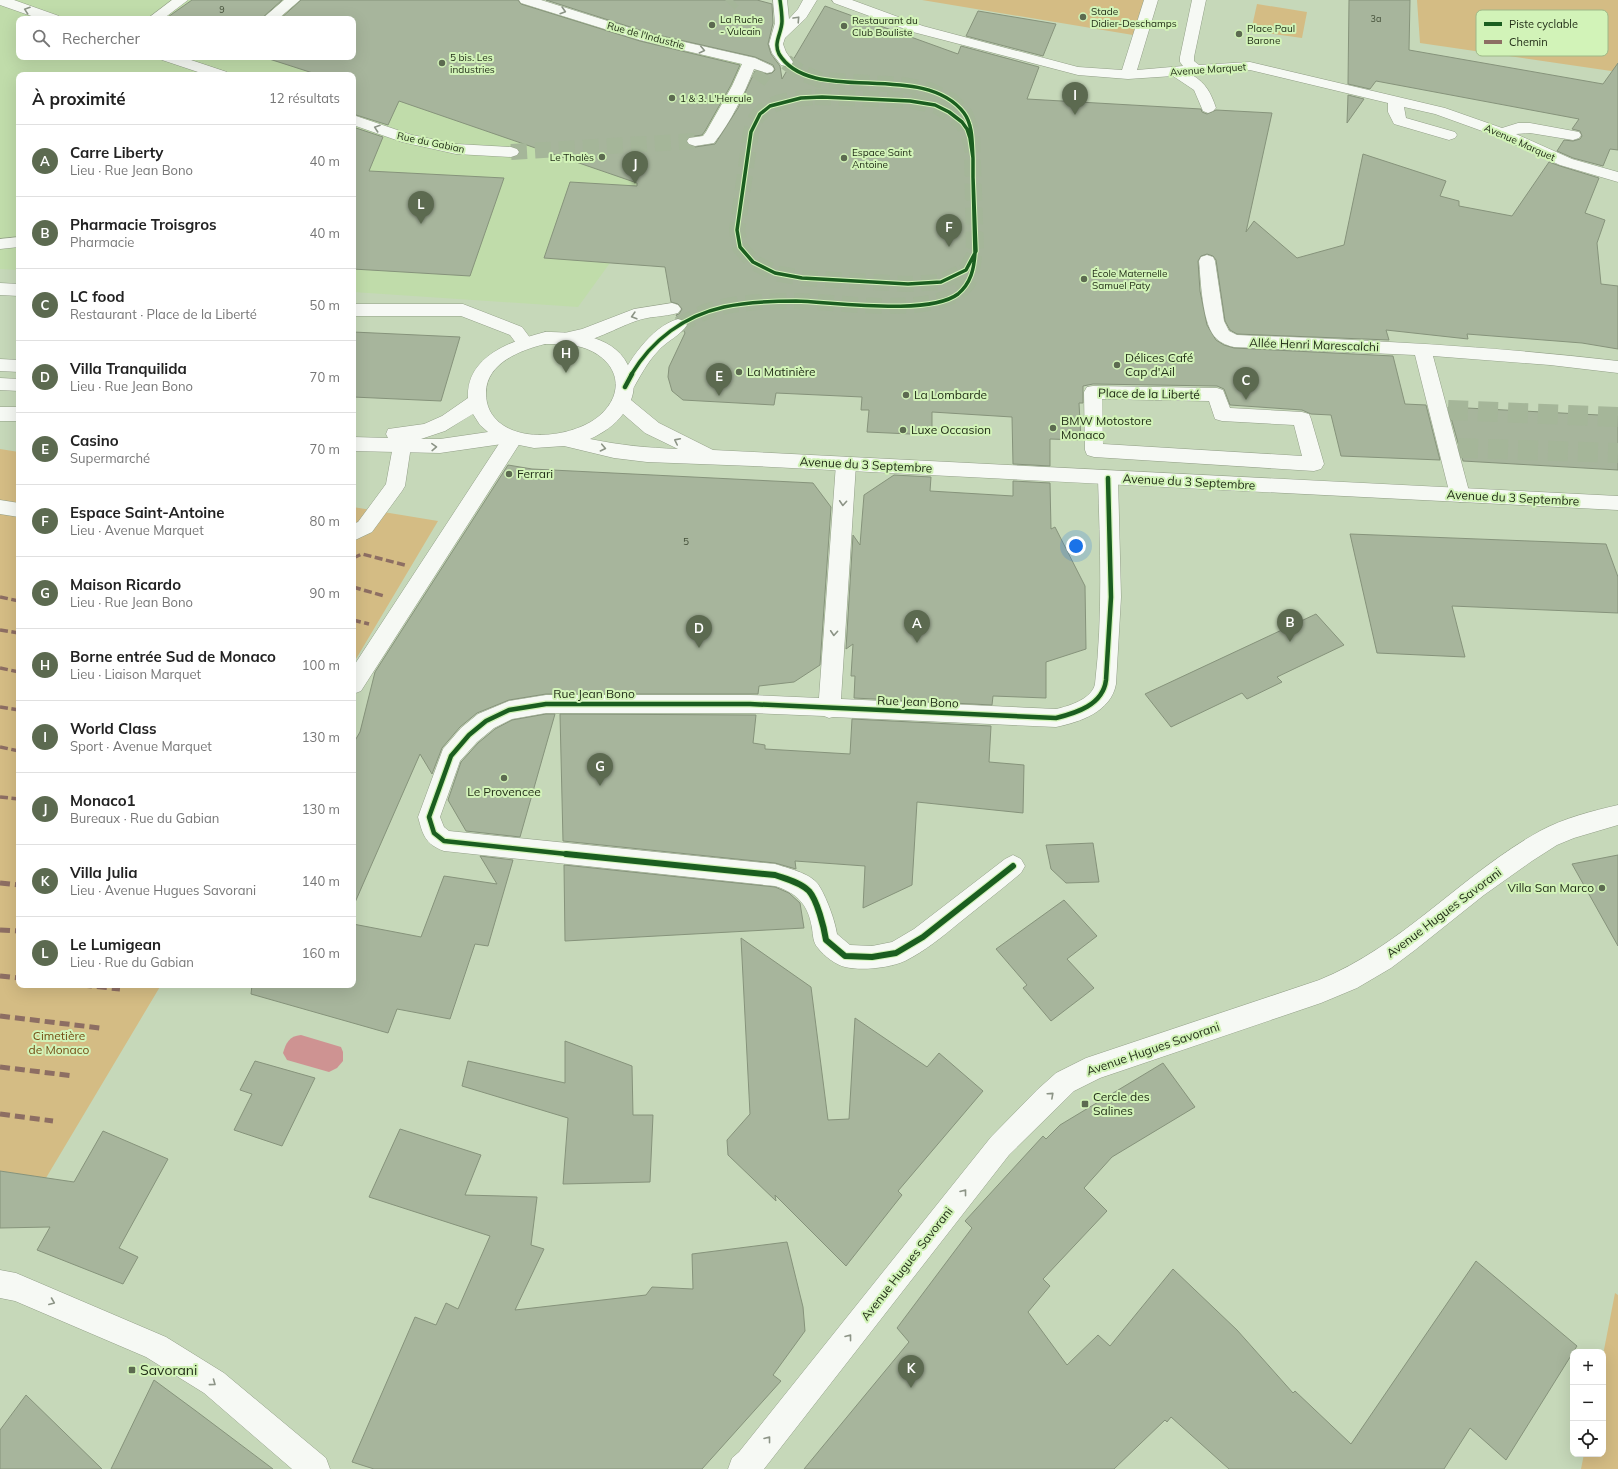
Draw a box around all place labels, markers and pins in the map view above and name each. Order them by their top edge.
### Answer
place label: Stade Didier-Deschamps [1091,5,1177,30]
marker: Stade Didier-Deschamps [1078,12,1088,22]
place label: La Ruche - Vulcain [720,13,763,38]
place label: Restaurant du Club Bouliste [852,14,918,39]
marker: La Ruche - Vulcain [707,20,717,30]
marker: Restaurant du Club Bouliste [839,21,849,31]
place label: Place Paul Barone [1247,22,1295,47]
marker: Place Paul Barone [1234,29,1244,39]
place label: 5 bis. Les industries [450,51,495,76]
marker: 5 bis. Les industries [437,58,447,68]
pin: I [1062,82,1088,115]
place label: 1 & 3. L'Hercule [680,92,752,105]
marker: 1 & 3. L'Hercule [667,93,677,103]
place label: Espace Saint Antoine [852,146,912,171]
place label: Le Thalès [550,151,594,164]
pin: J [622,151,648,184]
marker: Le Thalès [597,152,607,162]
marker: Espace Saint Antoine [839,153,849,163]
pin: L [408,191,434,224]
pin: F [936,214,962,247]
place label: École Maternelle Samuel Paty [1092,267,1167,292]
marker: École Maternelle Samuel Paty [1079,274,1089,284]
pin: H [553,340,579,373]
place label: Délices Café Cap d'Ail [1125,350,1193,379]
marker: Délices Café Cap d'Ail [1112,360,1122,370]
pin: E [706,363,732,396]
place label: La Matinière [747,364,816,379]
marker: La Matinière [734,367,744,377]
pin: C [1233,367,1259,400]
place label: La Lombarde [914,387,987,402]
marker: La Lombarde [901,390,911,400]
place label: BMW Motostore Monaco [1061,413,1152,442]
place label: Luxe Occasion [911,422,991,437]
marker: BMW Motostore Monaco [1048,423,1058,433]
marker: Luxe Occasion [898,425,908,435]
place label: Ferrari [517,466,553,481]
marker: Ferrari [504,469,514,479]
pin: B [1277,609,1303,642]
pin: A [904,610,930,643]
pin: D [686,615,712,648]
pin: G [587,753,613,786]
marker: Le Provencee [499,773,509,783]
place label: Le Provencee [467,784,541,799]
place label: Villa San Marco [1507,880,1594,895]
marker: Villa San Marco [1597,883,1607,893]
place label: Cercle des Salines [1093,1089,1150,1118]
marker: Cercle des Salines [1080,1099,1090,1109]
pin: K [898,1355,924,1388]
place label: Savorani [140,1361,197,1379]
marker: Savorani [127,1365,137,1375]

